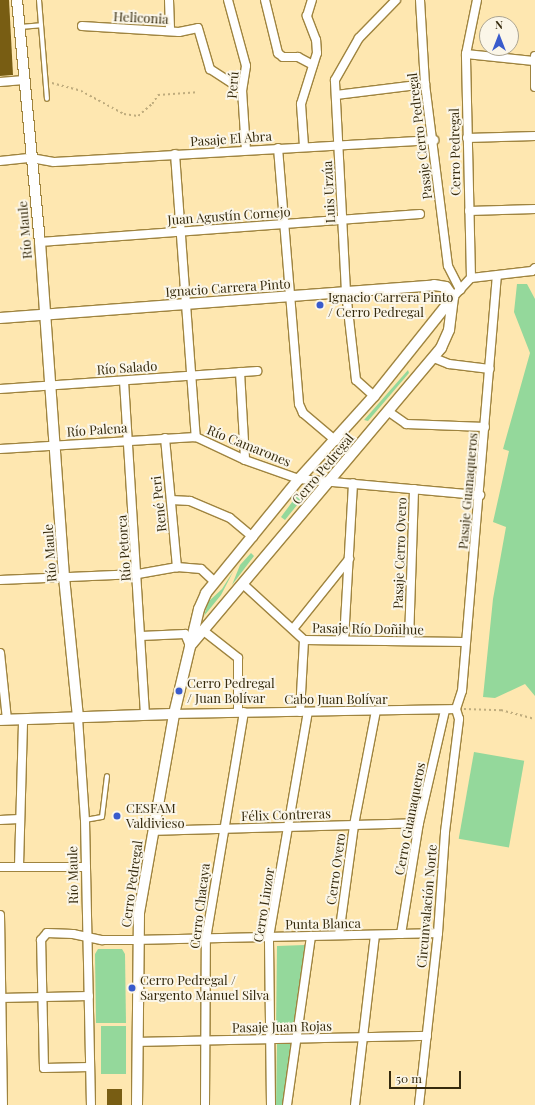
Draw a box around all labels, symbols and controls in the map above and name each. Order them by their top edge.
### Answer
street label: Heliconia [113,9,169,27]
north arrow [479,16,519,56]
text: N [495,17,503,32]
street label: Perú [224,71,242,99]
street label: Pasaje Cerro Pedregal [404,72,436,200]
street label: Cerro Pedregal [446,108,464,196]
street label: Pasaje El Abra [189,128,273,150]
street label: Luis Urzúa [320,160,338,224]
street label: Río Maule [15,200,35,260]
street label: Juan Agustín Cornejo [167,204,291,228]
street label: Ignacio Carrera Pinto [165,276,291,300]
place label: Ignacio Carrera Pinto / Cerro Pedregal [328,290,454,321]
marker: Ignacio Carrera Pinto / Cerro Pedregal [315,300,325,310]
street label: Río Salado [96,358,158,378]
street label: Río Palena [66,420,128,440]
street label: Río Camarones [205,422,293,470]
street label: Cerro Pedregal [289,430,357,508]
street label: Pasaje Guanaqueros [455,432,481,550]
street label: René Peri [148,475,170,533]
street label: Pasaje Cerro Overo [390,497,410,609]
street label: Río Petorca [114,514,134,582]
street label: Río Maule [40,524,60,582]
street label: Pasaje Río Doñihue [312,620,424,638]
place label: Cerro Pedregal / Juan Bolívar [187,676,275,707]
marker: Cerro Pedregal / Juan Bolívar [174,686,184,696]
street label: Cabo Juan Bolívar [284,691,388,707]
street label: Cerro Guanaqueros [391,761,429,877]
place label: CESFAM Valdivieso [126,801,184,832]
street label: Félix Contreras [241,806,331,824]
marker: CESFAM Valdivieso [111,810,123,822]
street label: Cerro Overo [323,832,349,906]
street label: Cerro Pedregal [118,839,146,929]
street label: Circunvalación Norte [414,844,440,968]
street label: Río Maule [65,846,81,904]
street label: Cerro Chacaya [187,862,213,950]
street label: Cerro Linzor [250,866,278,944]
street label: Punta Blanca [285,916,361,932]
place label: Cerro Pedregal / Sargento Manuel Silva [140,973,269,1004]
marker: Cerro Pedregal / Sargento Manuel Silva [127,983,137,993]
street label: Pasaje Juan Rojas [232,1018,332,1036]
scale bar [391,1063,463,1089]
text: 50 m [396,1070,422,1086]

